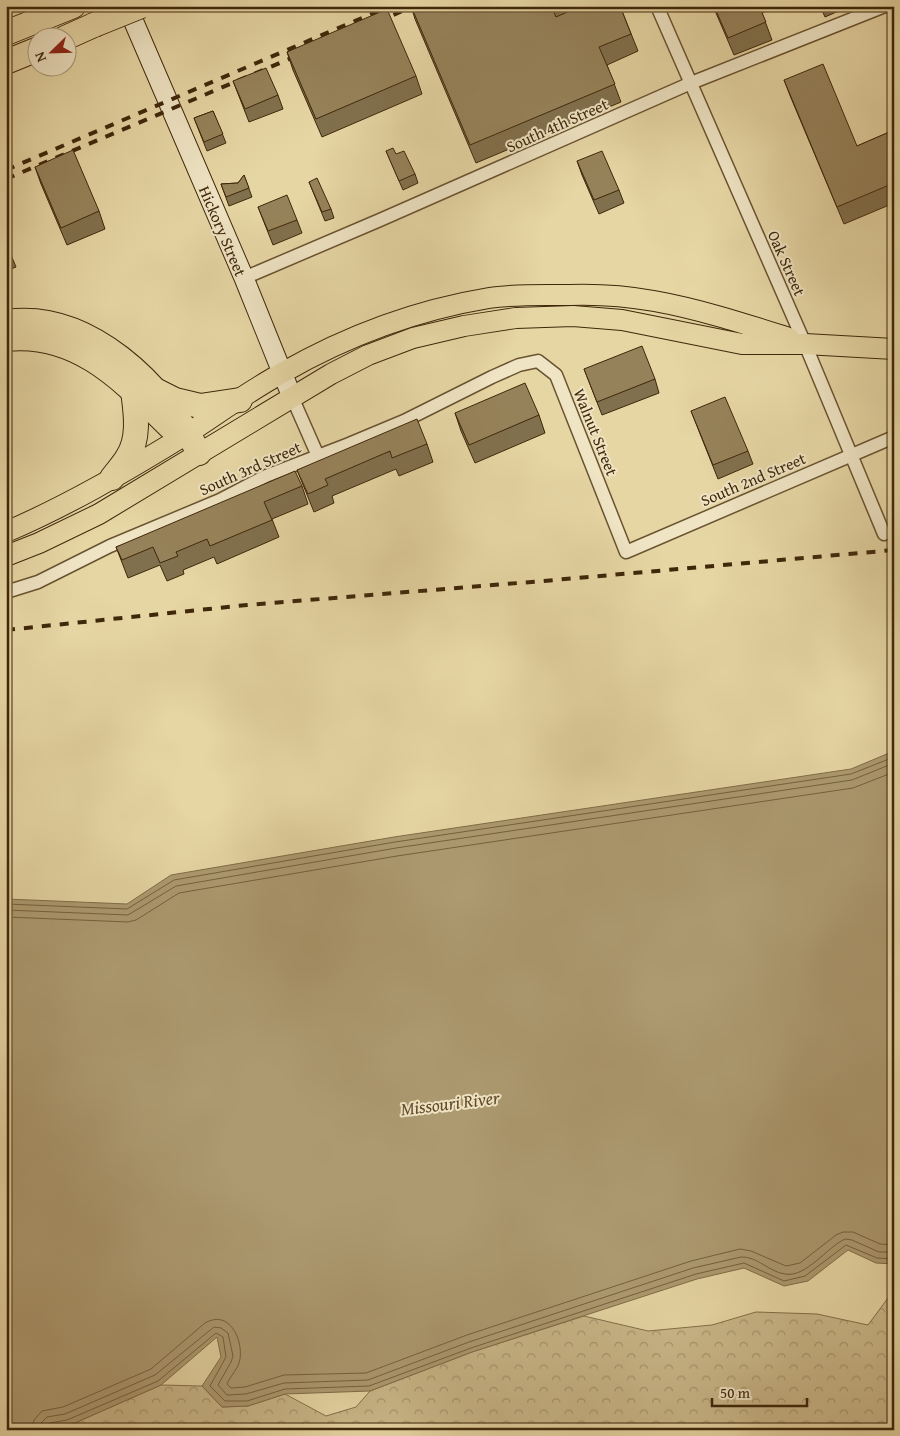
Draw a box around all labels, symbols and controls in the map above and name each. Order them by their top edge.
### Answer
north arrow [28,28,78,78]
text: N [29,48,51,65]
street label: South 4th Street [502,92,612,158]
street label: Hickory Street [193,182,253,280]
street label: Oak Street [762,226,812,300]
street label: Walnut Street [568,385,625,480]
street label: South 3rd Street [195,435,305,501]
street label: South 2nd Street [697,446,810,512]
water label: Missouri River [399,1083,502,1122]
scale bar [712,1376,808,1408]
text: 50 m [720,1382,751,1403]

